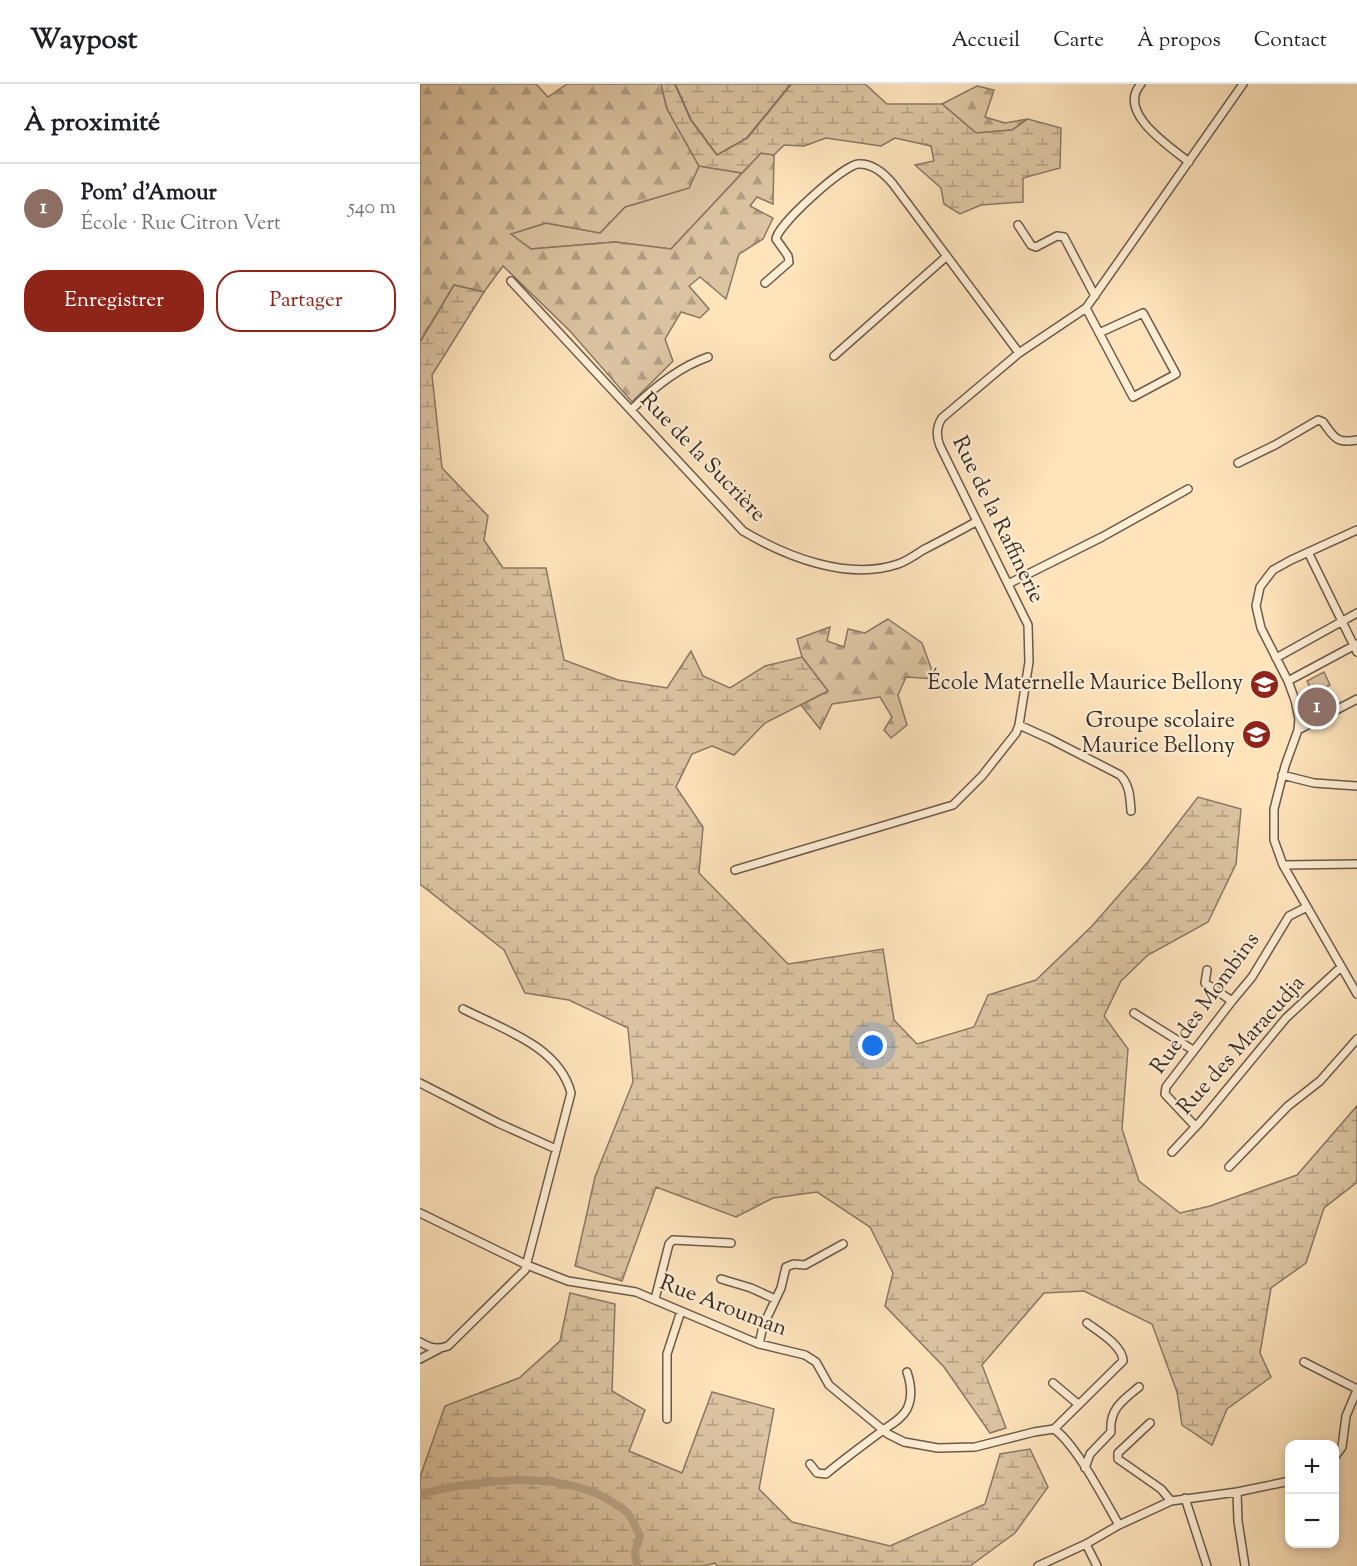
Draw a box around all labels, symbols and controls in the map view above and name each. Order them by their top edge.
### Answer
text: Waypost [30,21,137,61]
text: Accueil [952,26,1020,56]
text: Carte [1053,26,1104,56]
text: À propos [1137,26,1221,56]
text: Contact [1254,26,1327,56]
text: À proximité [24,105,160,142]
text: Pom' d'Amour [81,178,217,210]
text: 1 [40,194,47,223]
text: 540 m [348,194,396,223]
text: École · Rue Citron Vert [81,210,281,239]
button: Enregistrer [24,270,204,332]
button: Partager [216,270,396,332]
street label: Rue de la Sucrière [632,386,772,530]
street label: Rue de la Raffinerie [943,431,1051,609]
place label: École Maternelle Maurice Bellony [927,667,1243,700]
school or university icon: École Maternelle Maurice Bellony [1248,668,1280,700]
pin: 1 [1298,684,1336,730]
place label: Groupe scolaire Maurice Bellony [1082,706,1235,763]
school or university icon: Groupe scolaire Maurice Bellony [1240,719,1272,751]
street label: Rue des Mombins [1144,926,1268,1082]
street label: Rue des Maracudja [1171,969,1313,1123]
your location [858,1031,887,1060]
street label: Rue Arouman [654,1268,792,1346]
map controls [1285,1440,1339,1548]
button: + [1285,1440,1339,1494]
button: − [1285,1494,1339,1548]

